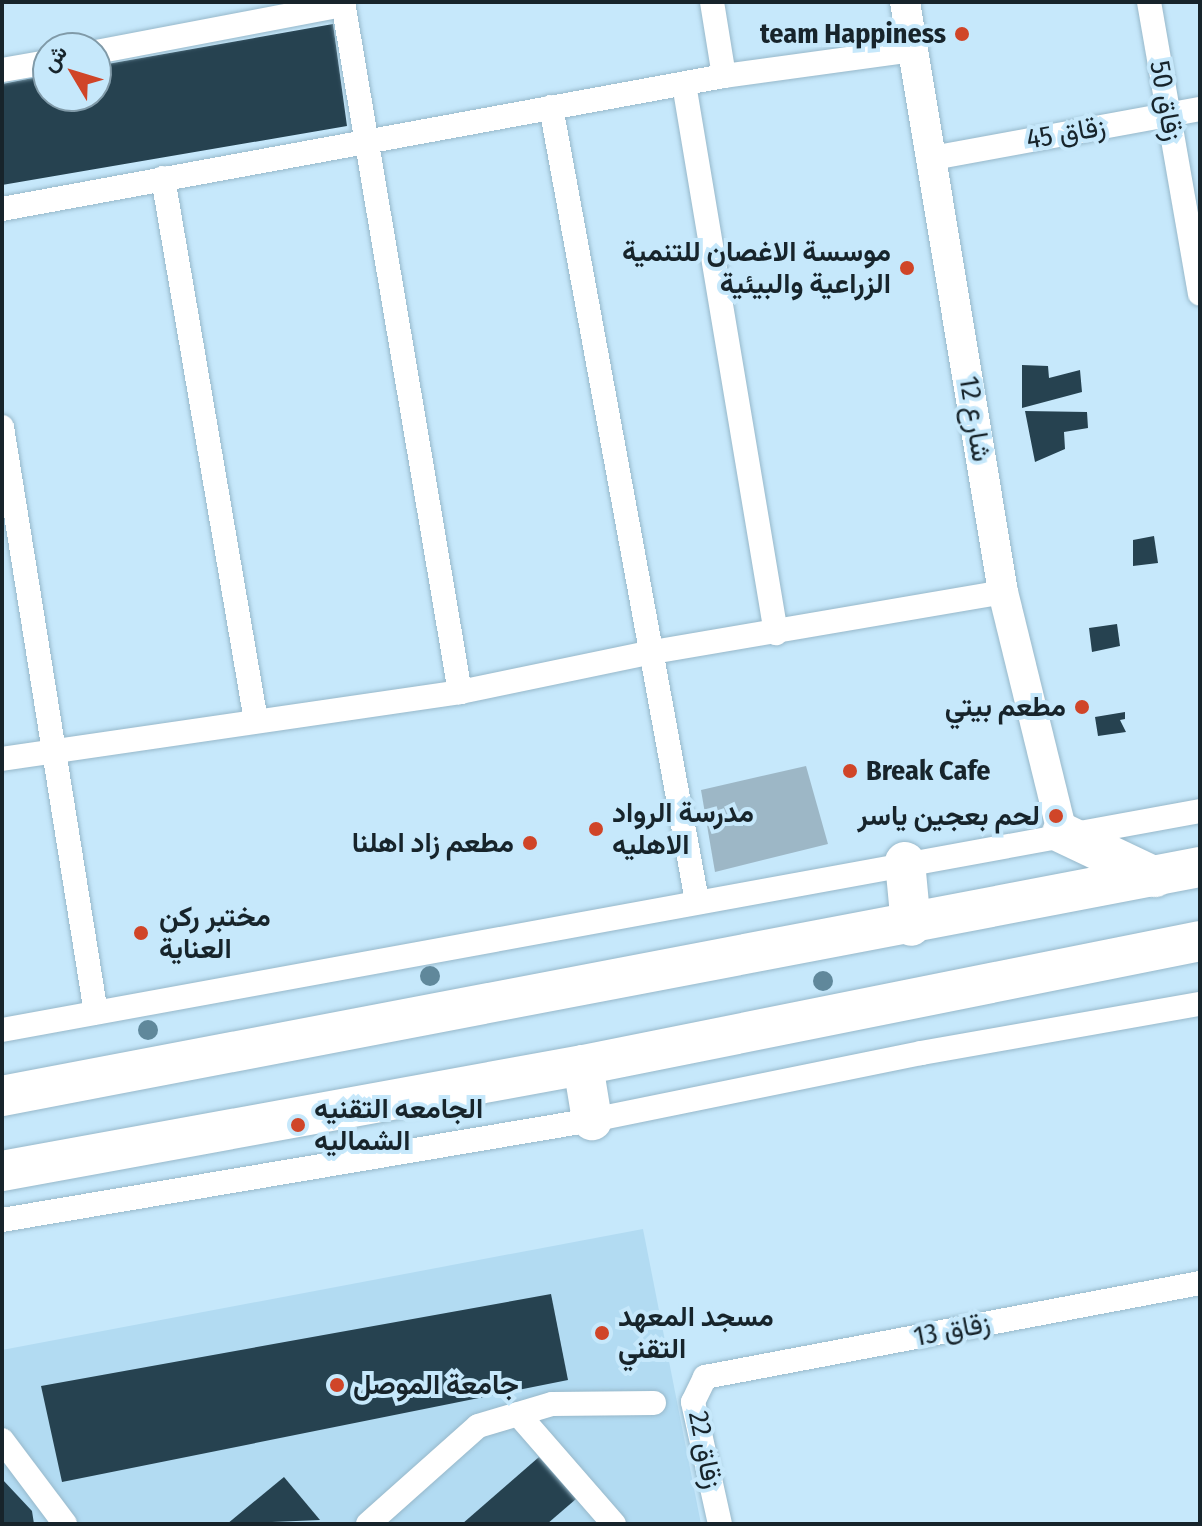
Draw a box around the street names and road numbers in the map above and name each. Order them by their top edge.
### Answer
street label: زقاق 50 [1142,58,1190,144]
street label: زقاق 45 [1024,110,1108,156]
street label: شارع 12 [952,374,998,464]
street label: زقاق 13 [911,1306,993,1354]
street label: زقاق 22 [681,1408,729,1492]

